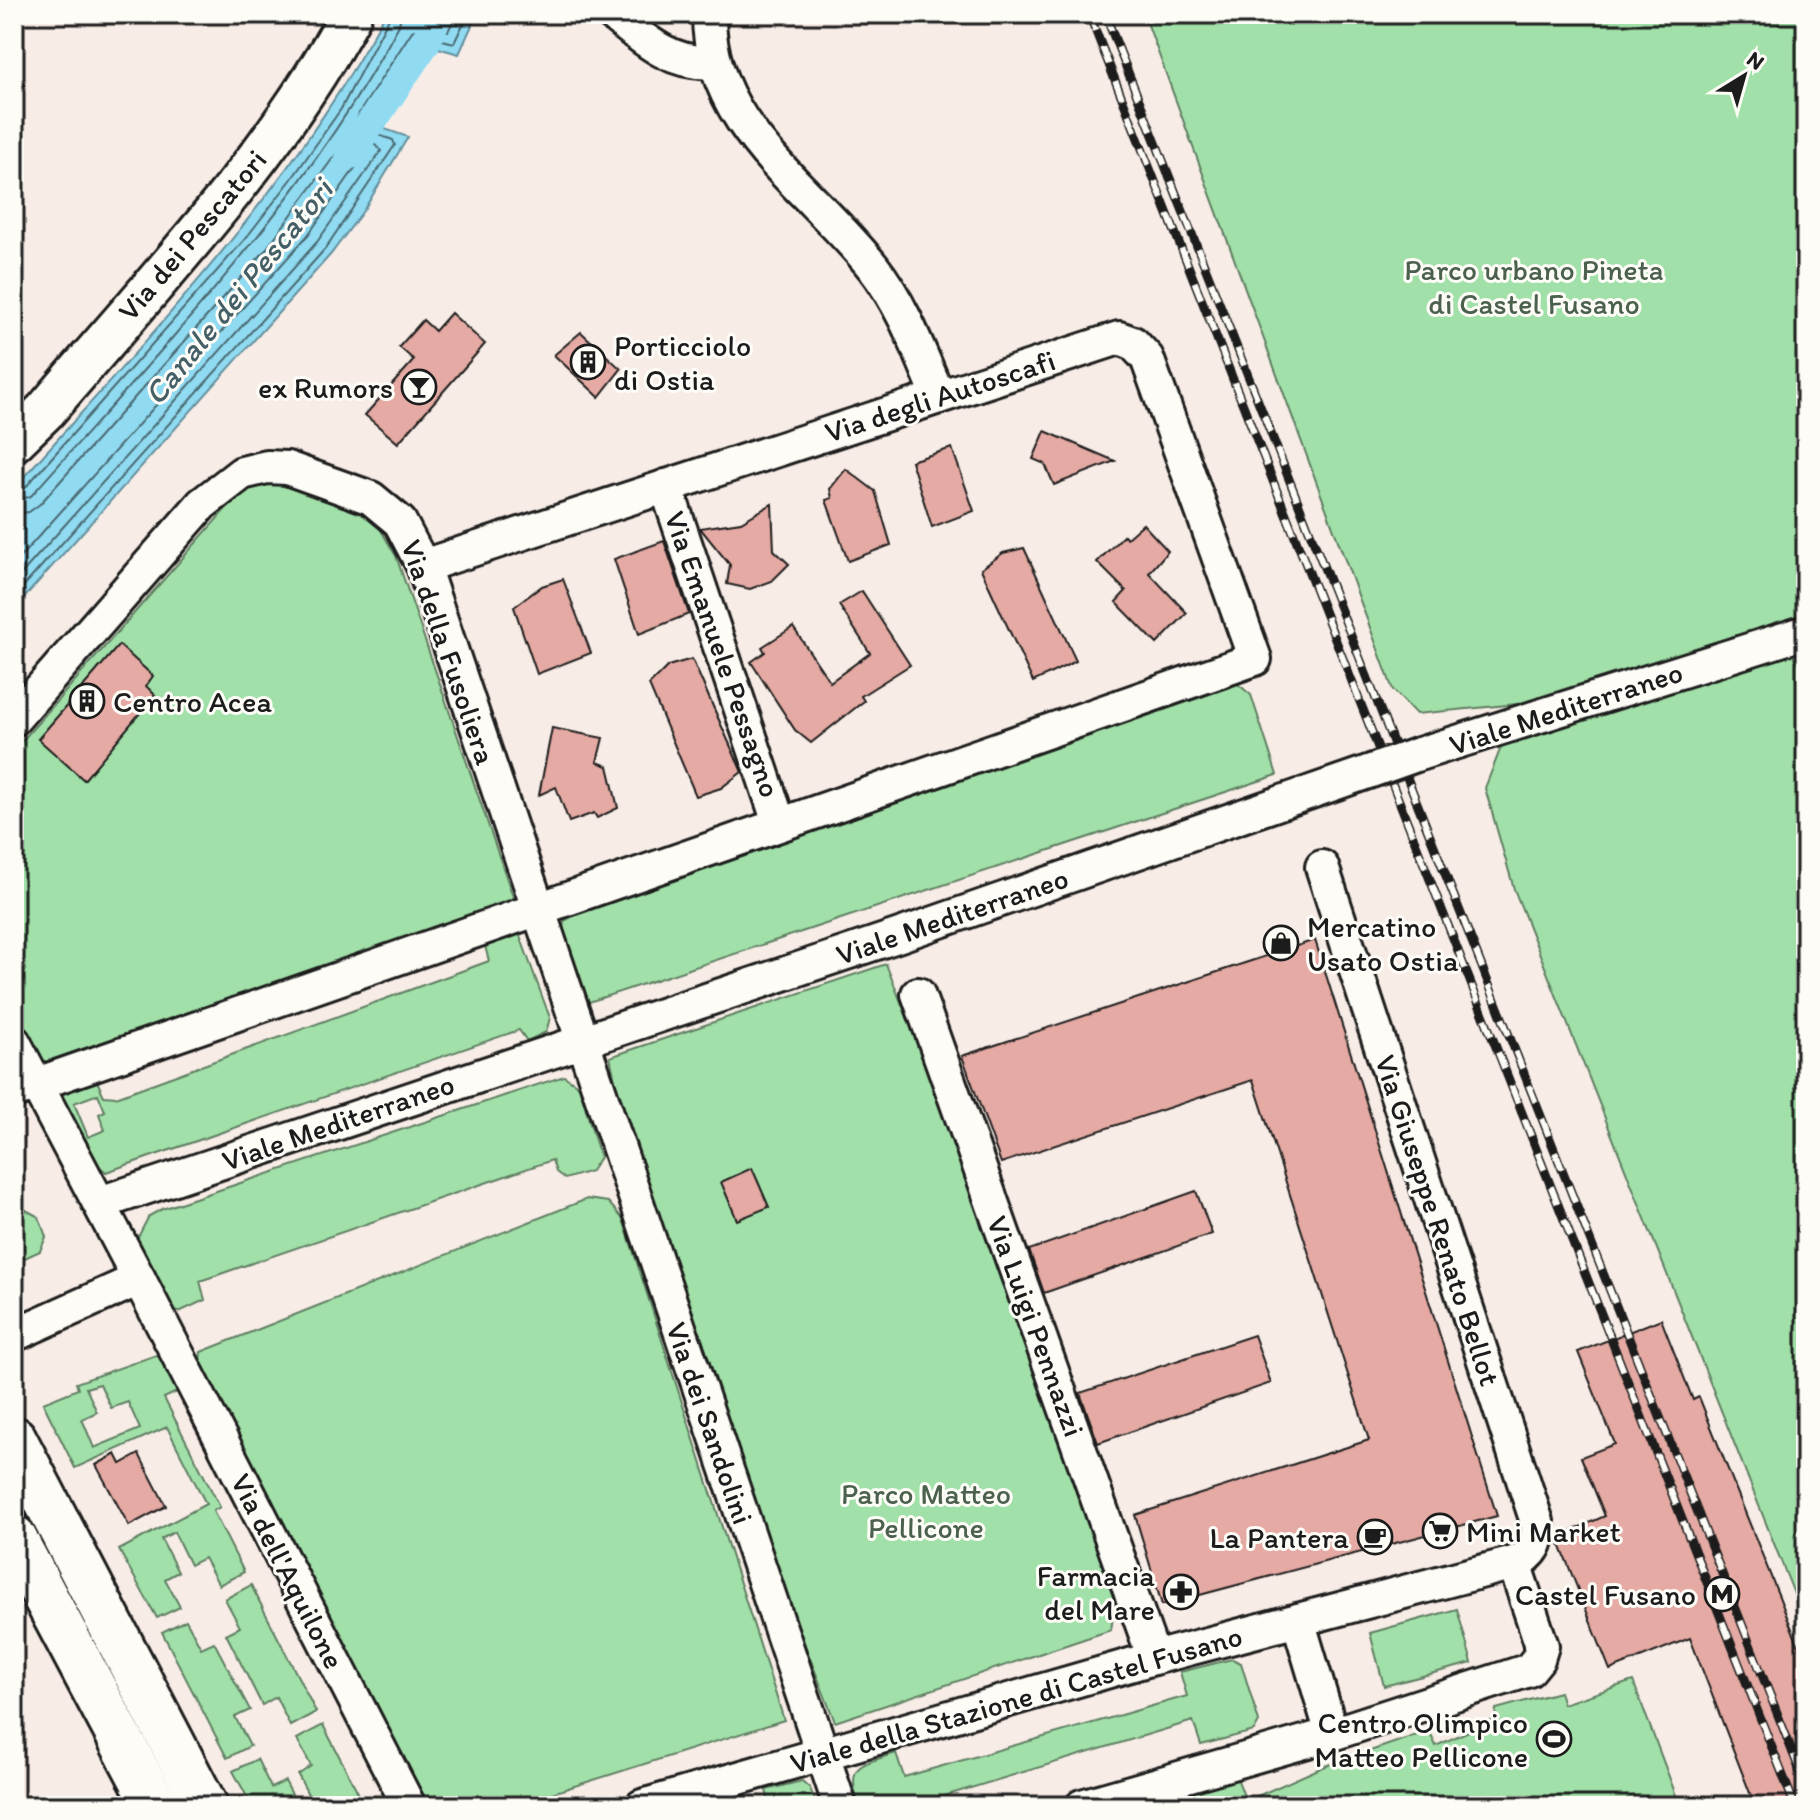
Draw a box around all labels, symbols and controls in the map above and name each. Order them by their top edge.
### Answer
north arrow [1704,36,1784,116]
text: N [1742,45,1770,76]
street label: Via dei Pescatori [110,142,274,328]
water label: Canale dei Pescatori [135,169,342,412]
park label: Parco urbano Pineta di Castel Fusano [1404,251,1664,322]
place label: Porticciolo di Ostia [614,327,751,398]
street label: Via degli Autoscafi [820,341,1060,451]
building icon: Porticciolo di Ostia [569,343,607,381]
bar icon: ex Rumors [400,368,438,406]
place label: ex Rumors [258,369,393,406]
street label: Via Emanuele Pessagno [657,506,789,802]
street label: Via della Fusoliera [393,535,505,770]
street label: Viale Mediterraneo [1445,653,1687,763]
building icon: Centro Acea [68,682,106,720]
place label: Centro Acea [113,683,272,720]
street label: Viale Mediterraneo [831,859,1073,973]
place label: Mercatino Usato Ostia [1307,908,1459,979]
shop icon: Mercatino Usato Ostia [1262,924,1300,962]
street label: Via Giuseppe Renato Bellot [1367,1050,1509,1390]
street label: Viale Mediterraneo [217,1065,459,1179]
street label: Via Luigi Pennazzi [979,1211,1093,1441]
street label: Via dei Sandolini [658,1317,762,1529]
street label: Via dell'Aquilone [223,1467,353,1675]
park label: Parco Matteo Pellicone [841,1475,1011,1546]
supermarket icon: Mini Market [1421,1512,1459,1550]
place label: Mini Market [1466,1513,1621,1550]
cafe icon: La Pantera [1356,1518,1394,1556]
place label: La Pantera [1209,1519,1349,1556]
place label: Farmacia del Mare [1037,1557,1155,1628]
pharmacy icon: Farmacia del Mare [1162,1573,1200,1611]
metro station icon: Castel Fusano [1703,1575,1741,1613]
place label: Castel Fusano [1515,1576,1696,1613]
street label: Viale della Stazione di Castel Fusano [786,1617,1246,1781]
place label: Centro Olimpico Matteo Pellicone [1315,1704,1528,1775]
sports icon: Centro Olimpico Matteo Pellicone [1535,1720,1573,1758]

